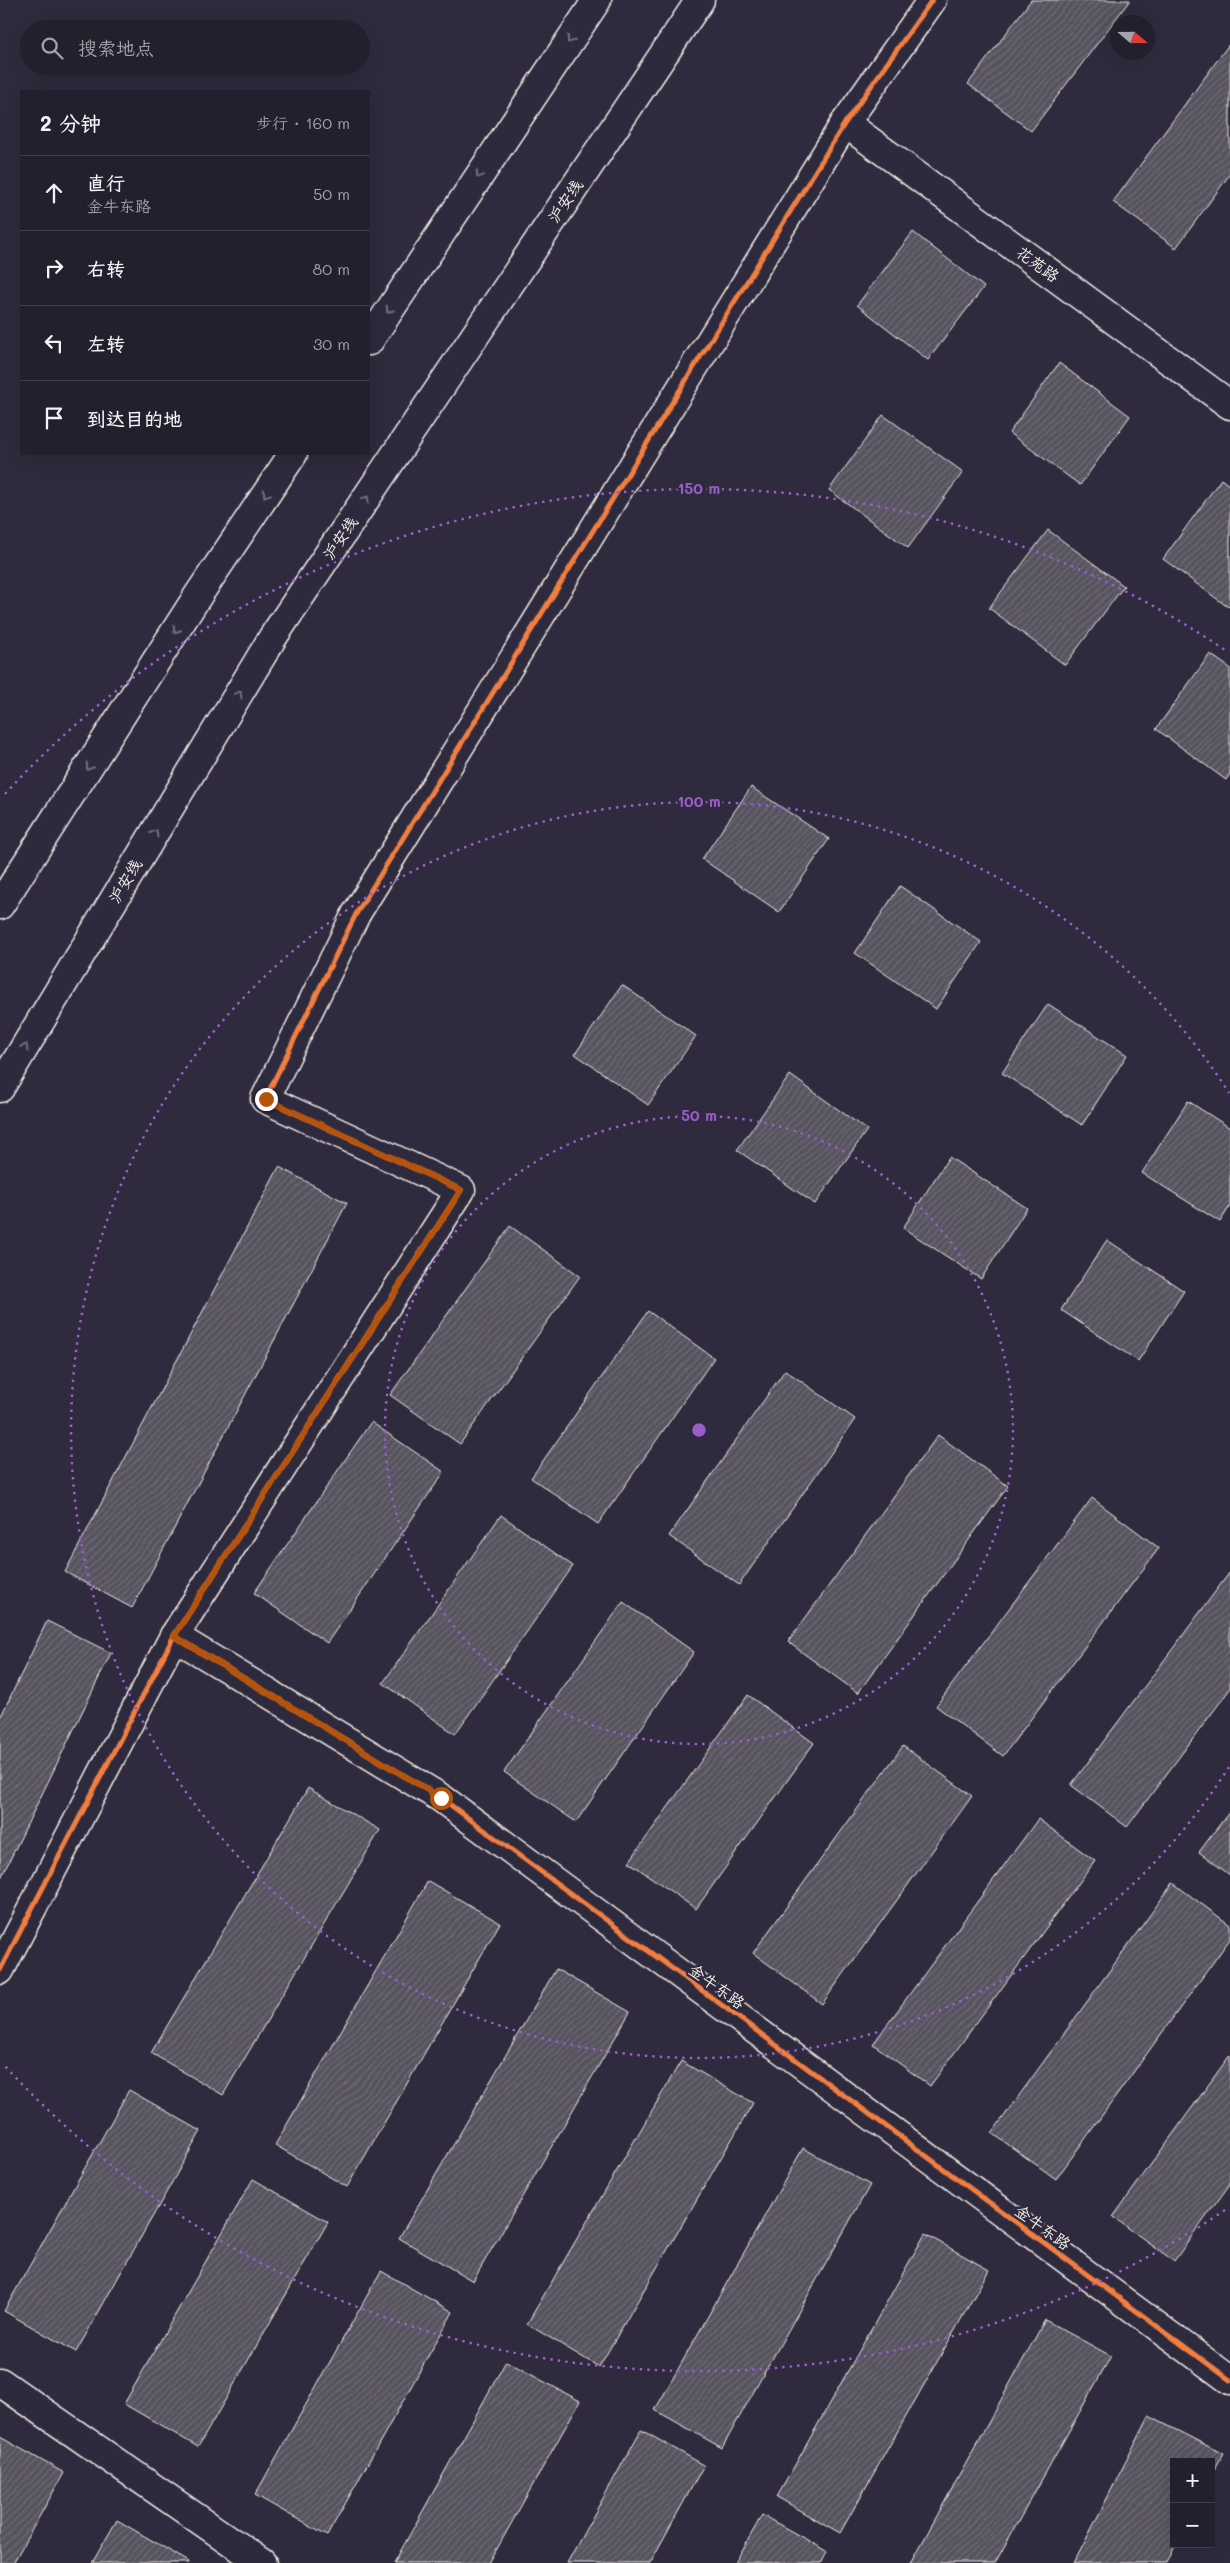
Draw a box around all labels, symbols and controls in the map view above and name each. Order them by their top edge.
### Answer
north arrow [1110,15,1155,60]
search box [20,20,370,75]
icon: search [38,34,66,62]
text: 搜索地点 [78,35,154,60]
one-way arrow [567,35,576,44]
text: 2 分钟 [40,109,101,136]
text: 步行 · 160 m [256,112,350,133]
text: 直行 [87,170,125,195]
one-way arrow [476,170,485,179]
street label: 沪安线 [542,175,587,226]
icon: ahead [40,179,68,207]
text: 50 m [313,183,350,204]
text: 金牛东路 [87,195,151,216]
street label: 花苑路 [1013,241,1064,286]
icon: right [40,254,68,282]
text: 右转 [87,256,125,281]
text: 80 m [313,258,350,279]
one-way arrow [386,305,395,314]
icon: left [40,329,68,357]
text: 左转 [87,331,125,356]
text: 30 m [313,333,350,354]
icon: arrive [40,404,68,432]
text: 到达目的地 [87,406,182,431]
text: 150 m [678,478,720,498]
one-way arrow [263,489,272,498]
one-way arrow [359,495,369,504]
street label: 沪安线 [317,512,362,563]
one-way arrow [173,624,182,633]
one-way arrow [232,690,242,699]
one-way arrow [85,761,95,770]
text: 100 m [677,791,721,811]
one-way arrow [148,829,158,838]
street label: 沪安线 [103,855,146,907]
one-way arrow [19,1043,29,1052]
route end [255,1088,278,1111]
text: 50 m [681,1105,717,1125]
centre of rings [690,1421,708,1439]
route start [430,1787,453,1810]
street label: 金牛东路 [685,1958,749,2013]
street label: 金牛东路 [1011,2199,1075,2254]
map controls [1170,2458,1215,2548]
button: + [1170,2458,1215,2503]
button: − [1170,2503,1215,2548]

